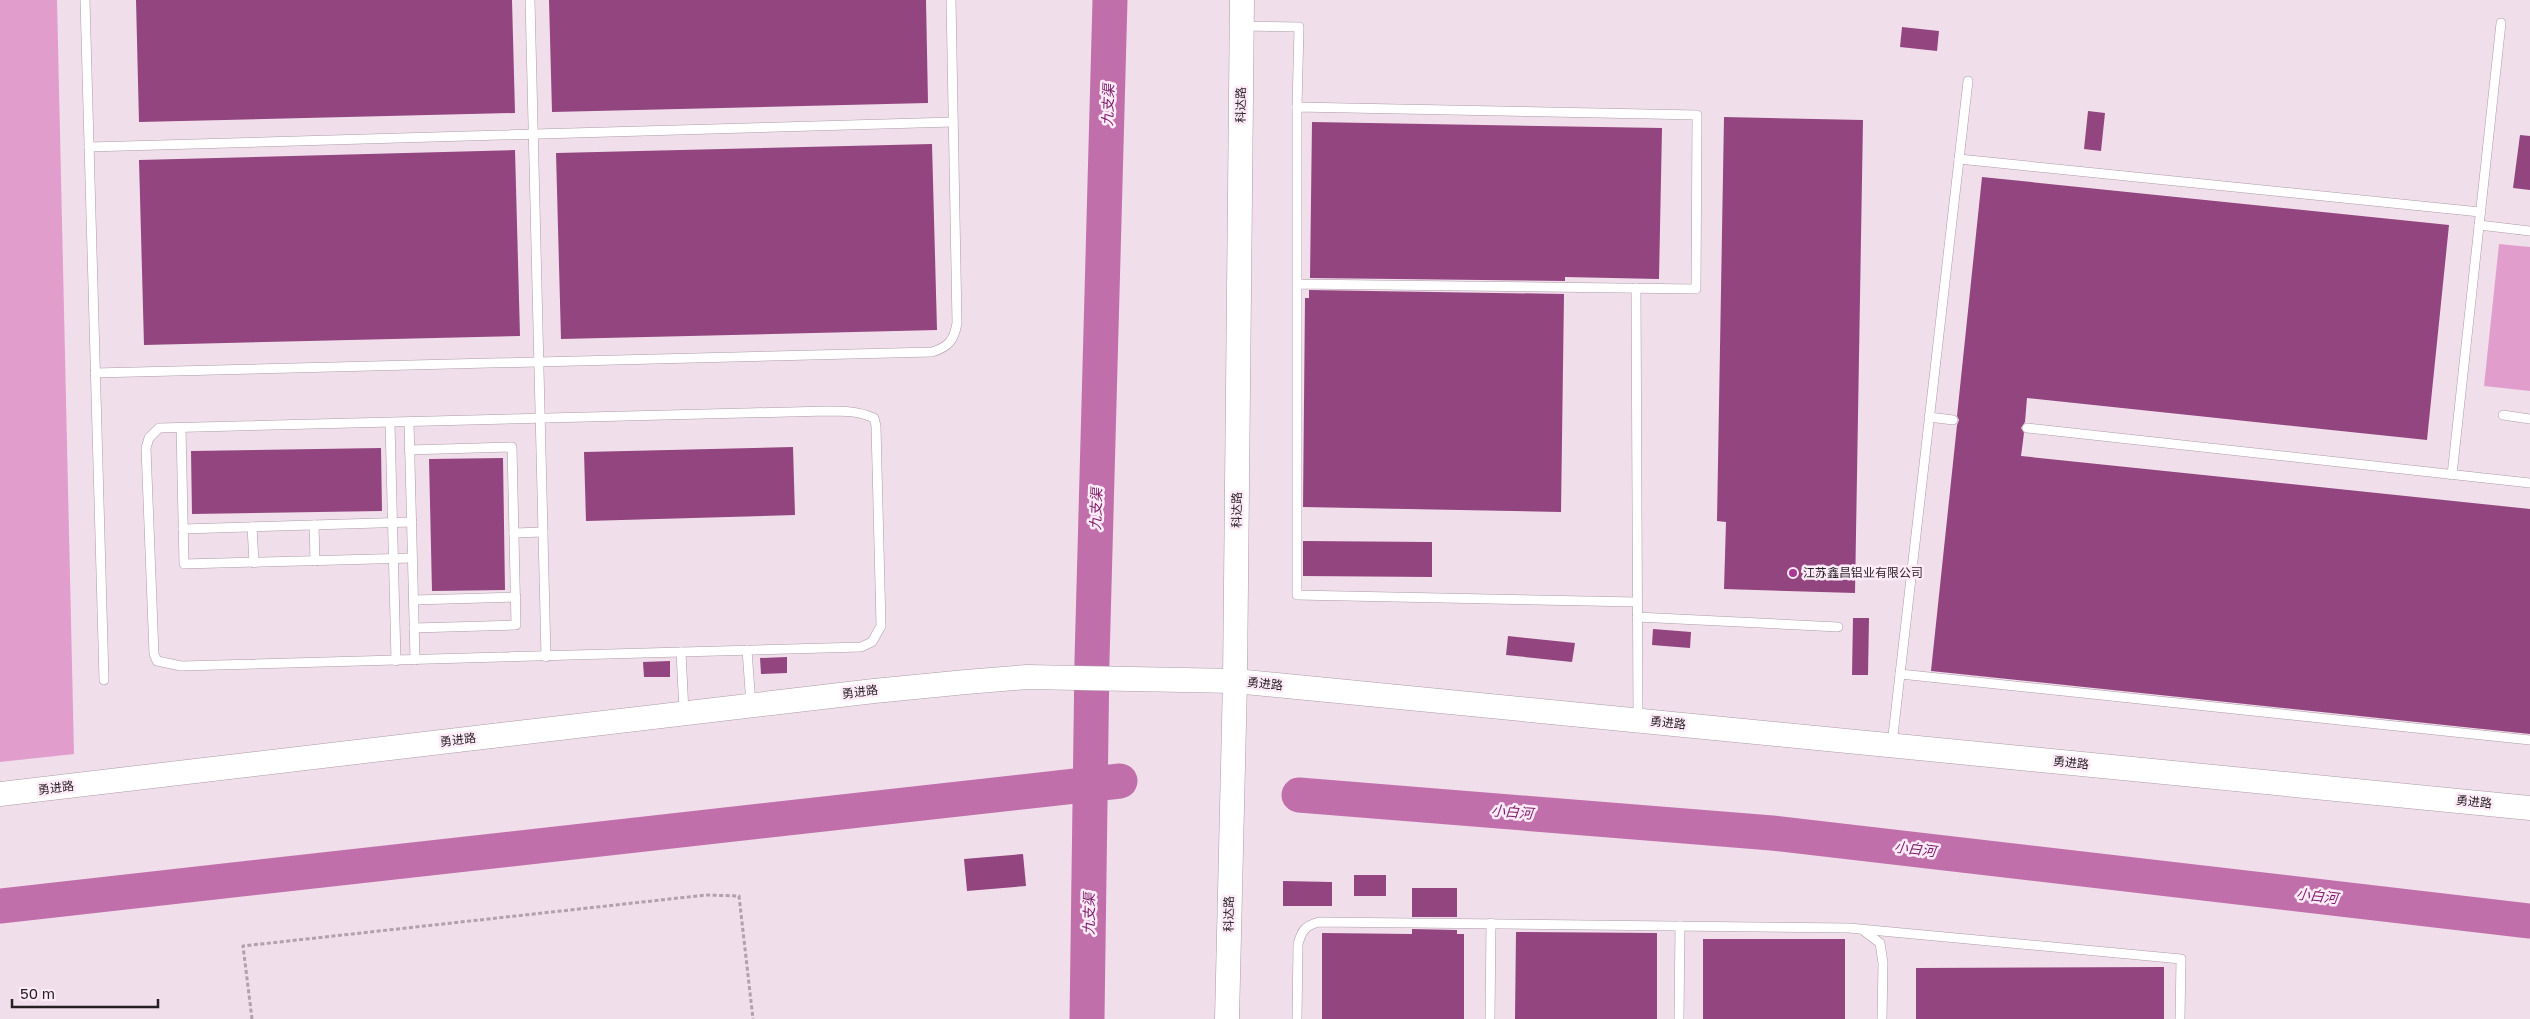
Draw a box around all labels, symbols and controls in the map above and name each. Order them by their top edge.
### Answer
water label: 九支渠 [1098,82,1117,126]
street label: 科达路 [1233,87,1248,123]
water label: 九支渠 [1086,486,1105,530]
street label: 科达路 [1229,492,1244,528]
place label: 江苏鑫昌铝业有限公司 [1803,565,1923,580]
marker: 江苏鑫昌铝业有限公司 [1787,567,1799,579]
street label: 勇进路 [1246,674,1284,693]
street label: 勇进路 [841,682,879,701]
street label: 勇进路 [1649,713,1687,732]
street label: 勇进路 [439,730,477,749]
street label: 勇进路 [2052,753,2090,772]
street label: 勇进路 [37,778,75,797]
street label: 勇进路 [2455,792,2493,811]
water label: 小白河 [1490,801,1537,822]
water label: 小白河 [1893,838,1940,860]
water label: 小白河 [2295,885,2342,907]
water label: 九支渠 [1080,891,1097,935]
street label: 科达路 [1221,896,1236,932]
scale bar [12,976,159,1008]
text: 50 m [20,984,55,1002]

